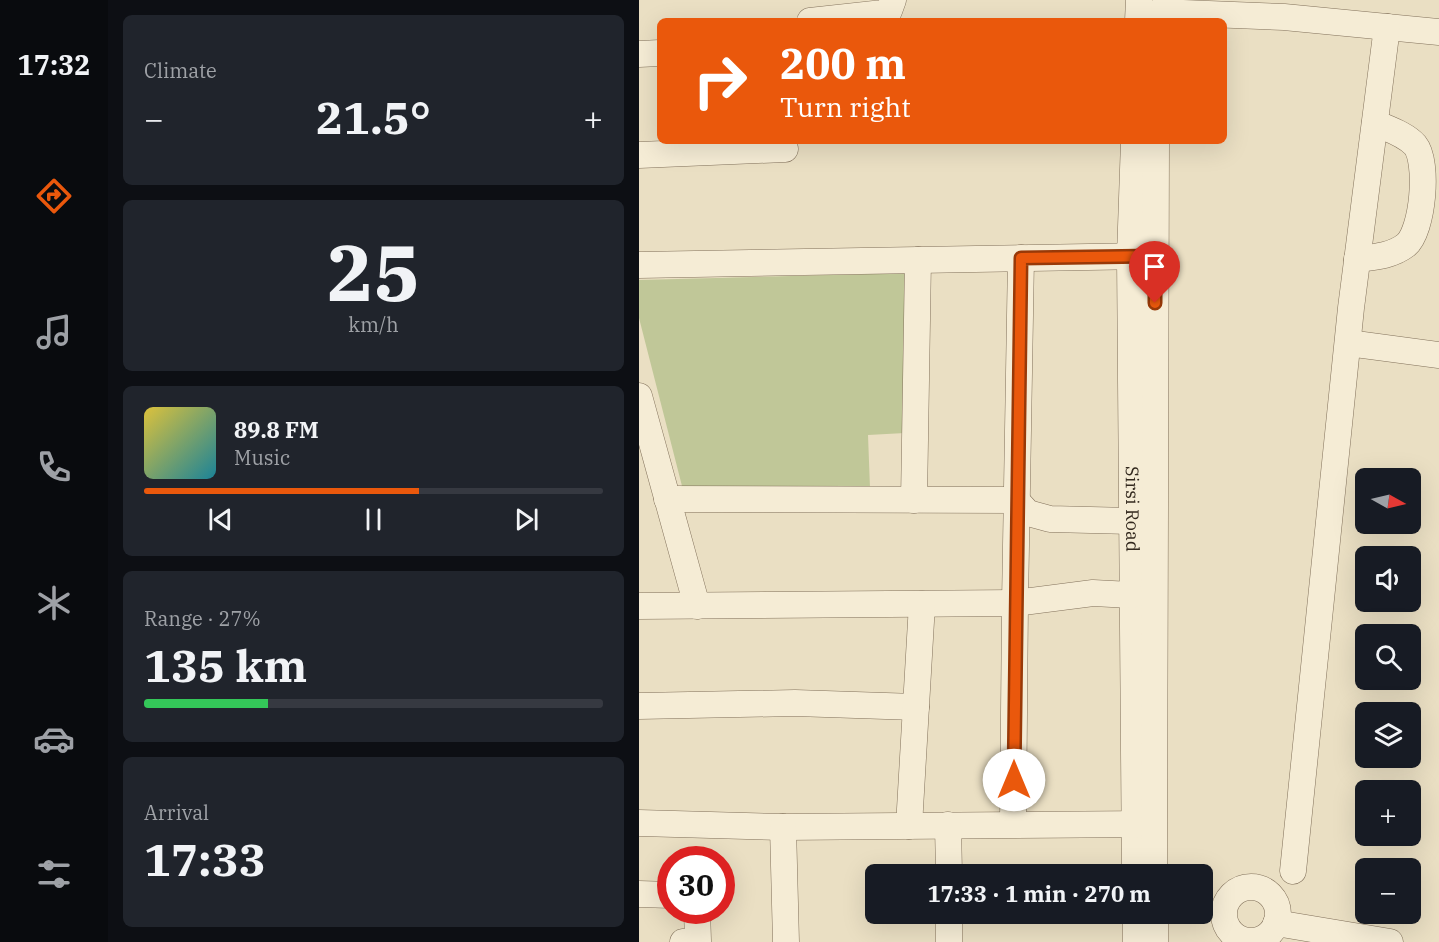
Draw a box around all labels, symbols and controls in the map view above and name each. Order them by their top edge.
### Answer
text: 200 m [780,36,906,91]
icon: right [681,42,759,120]
text: 17:32 [18,47,90,82]
text: Climate [144,57,217,84]
text: 21.5° [316,88,431,146]
text: Turn right [780,89,911,124]
text: − [144,97,164,140]
text: + [583,97,603,140]
icon: directions [33,175,75,217]
text: 25 [327,221,420,322]
pin [1129,241,1180,303]
icon: arrive [1138,250,1171,283]
icon: music [33,311,75,353]
text: km/h [348,311,399,338]
text: 89.8 FM [234,415,319,444]
text: Music [234,444,290,471]
icon: phone [33,446,75,488]
street label: Sirsi Road [1121,466,1144,552]
north arrow [1355,468,1421,534]
map controls [1355,468,1421,924]
icon: previous [204,503,237,536]
icon: pause [357,503,390,536]
icon: next [510,503,543,536]
button: sound [1355,546,1421,612]
icon: climate [33,582,75,624]
text: Range · 27% [144,605,261,632]
button: search [1355,624,1421,690]
text: 135 km [144,636,307,694]
button: layers [1355,702,1421,768]
icon: car [33,718,75,760]
position arrow [982,748,1046,812]
button: + [1355,780,1421,846]
text: Arrival [144,799,209,826]
text: 17:33 [144,830,266,888]
speed limit sign: 30 [657,846,735,924]
icon: filters [33,853,75,895]
button: − [1355,858,1421,924]
text: 17:33 · 1 min · 270 m [927,879,1151,908]

